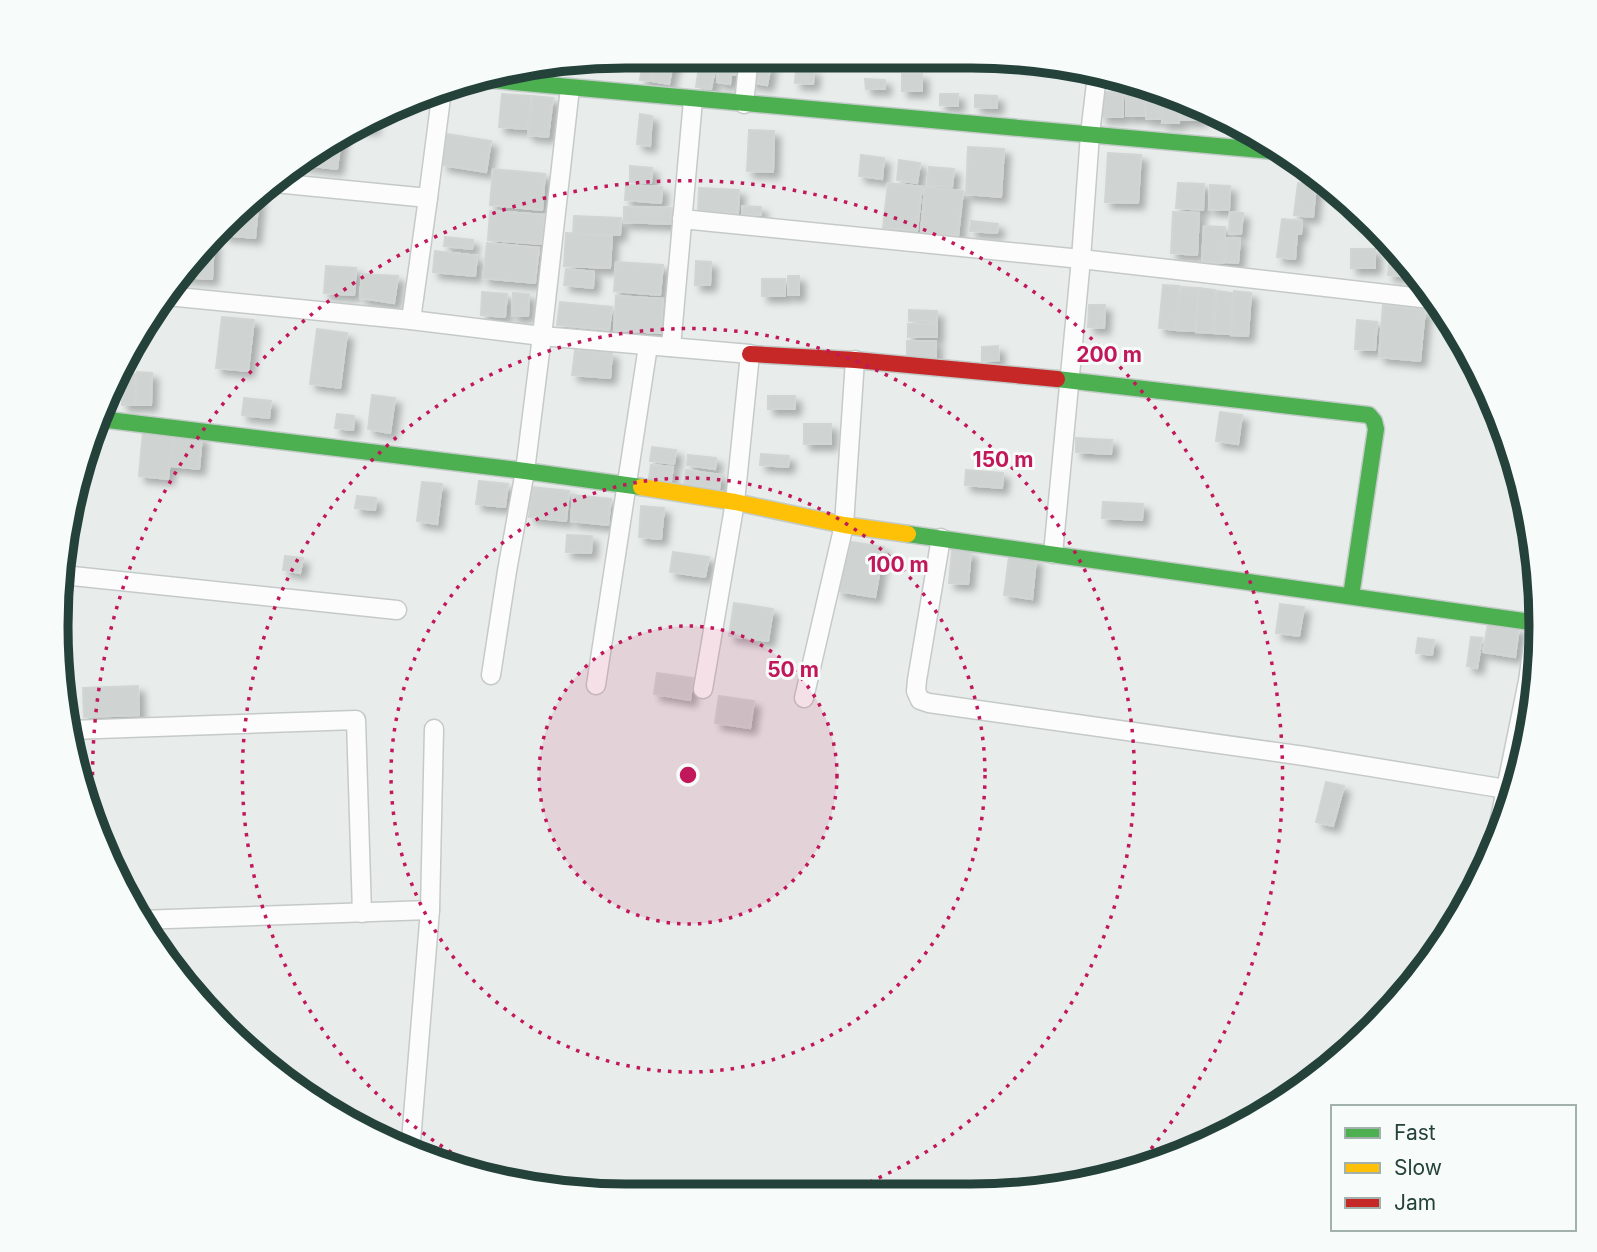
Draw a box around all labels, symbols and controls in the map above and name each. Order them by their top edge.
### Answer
text: 200 m [1076,342,1142,367]
text: 150 m [973,447,1033,472]
text: 100 m [867,552,929,577]
text: 50 m [767,657,819,682]
centre of rings [676,763,700,787]
legend [1331,1105,1576,1231]
text: Fast [1394,1120,1436,1145]
text: Slow [1394,1155,1442,1180]
text: Jam [1394,1190,1436,1215]

